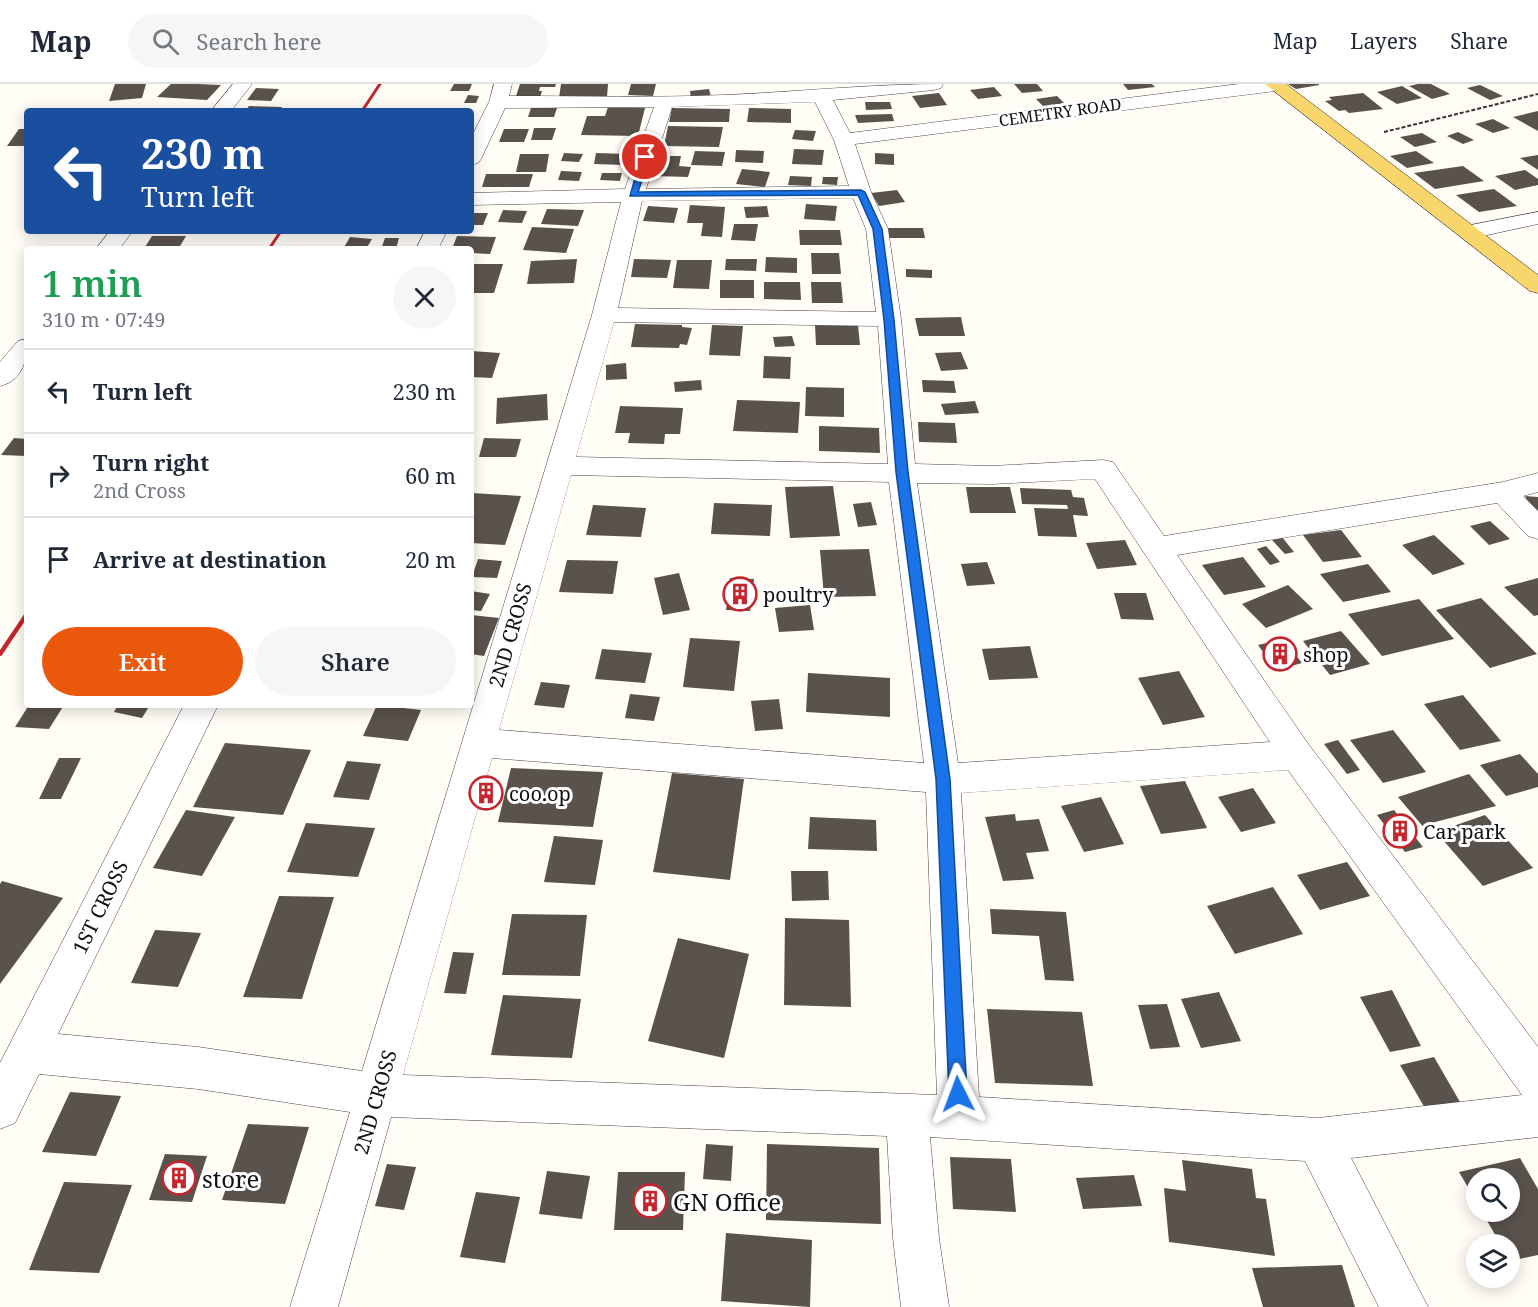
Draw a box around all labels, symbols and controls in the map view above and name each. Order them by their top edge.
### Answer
search box [128,14,548,68]
text: Map [30,22,92,60]
icon: search [149,25,182,58]
text: Search here [197,26,321,56]
text: Map [1273,27,1317,55]
text: Layers [1350,27,1417,55]
text: Share [1450,27,1508,55]
street label: CEMETRY ROAD [997,93,1123,131]
text: 230 m [141,124,265,181]
pin [619,131,670,182]
icon: left [42,132,120,210]
icon: arrive [628,140,661,173]
text: Turn left [141,178,254,215]
text: 1 min [42,259,143,308]
button: close [393,266,456,329]
text: 310 m · 07:49 [42,306,165,333]
icon: left [42,375,75,408]
text: Turn left [93,376,192,406]
text: 230 m [393,376,456,406]
text: Turn right [93,447,209,477]
icon: right [42,459,75,492]
text: 60 m [405,460,456,490]
text: 2nd Cross [93,477,186,504]
icon: arrive [42,543,75,576]
text: Arrive at destination [93,544,327,574]
text: 20 m [405,544,456,574]
building icon: poultry [722,576,758,612]
street label: 2ND CROSS [482,579,538,691]
place label: poultry [763,581,834,608]
button: Exit [42,627,243,696]
button: Share [255,627,456,696]
building icon: shop [1262,636,1298,672]
place label: shop [1303,641,1349,668]
building icon: coo.op [468,775,504,811]
place label: coo.op [509,780,571,807]
building icon: Car park [1382,813,1418,849]
place label: Car park [1423,818,1506,845]
street label: 1ST CROSS [66,856,134,958]
street label: 2ND CROSS [347,1046,403,1158]
position arrow [926,1062,990,1126]
building icon: store [161,1160,197,1196]
place label: store [202,1162,259,1195]
map controls [1466,1168,1520,1288]
button: search [1466,1168,1520,1222]
building icon: GN Office [632,1183,668,1219]
place label: GN Office [673,1185,781,1218]
button: layers [1466,1234,1520,1288]

